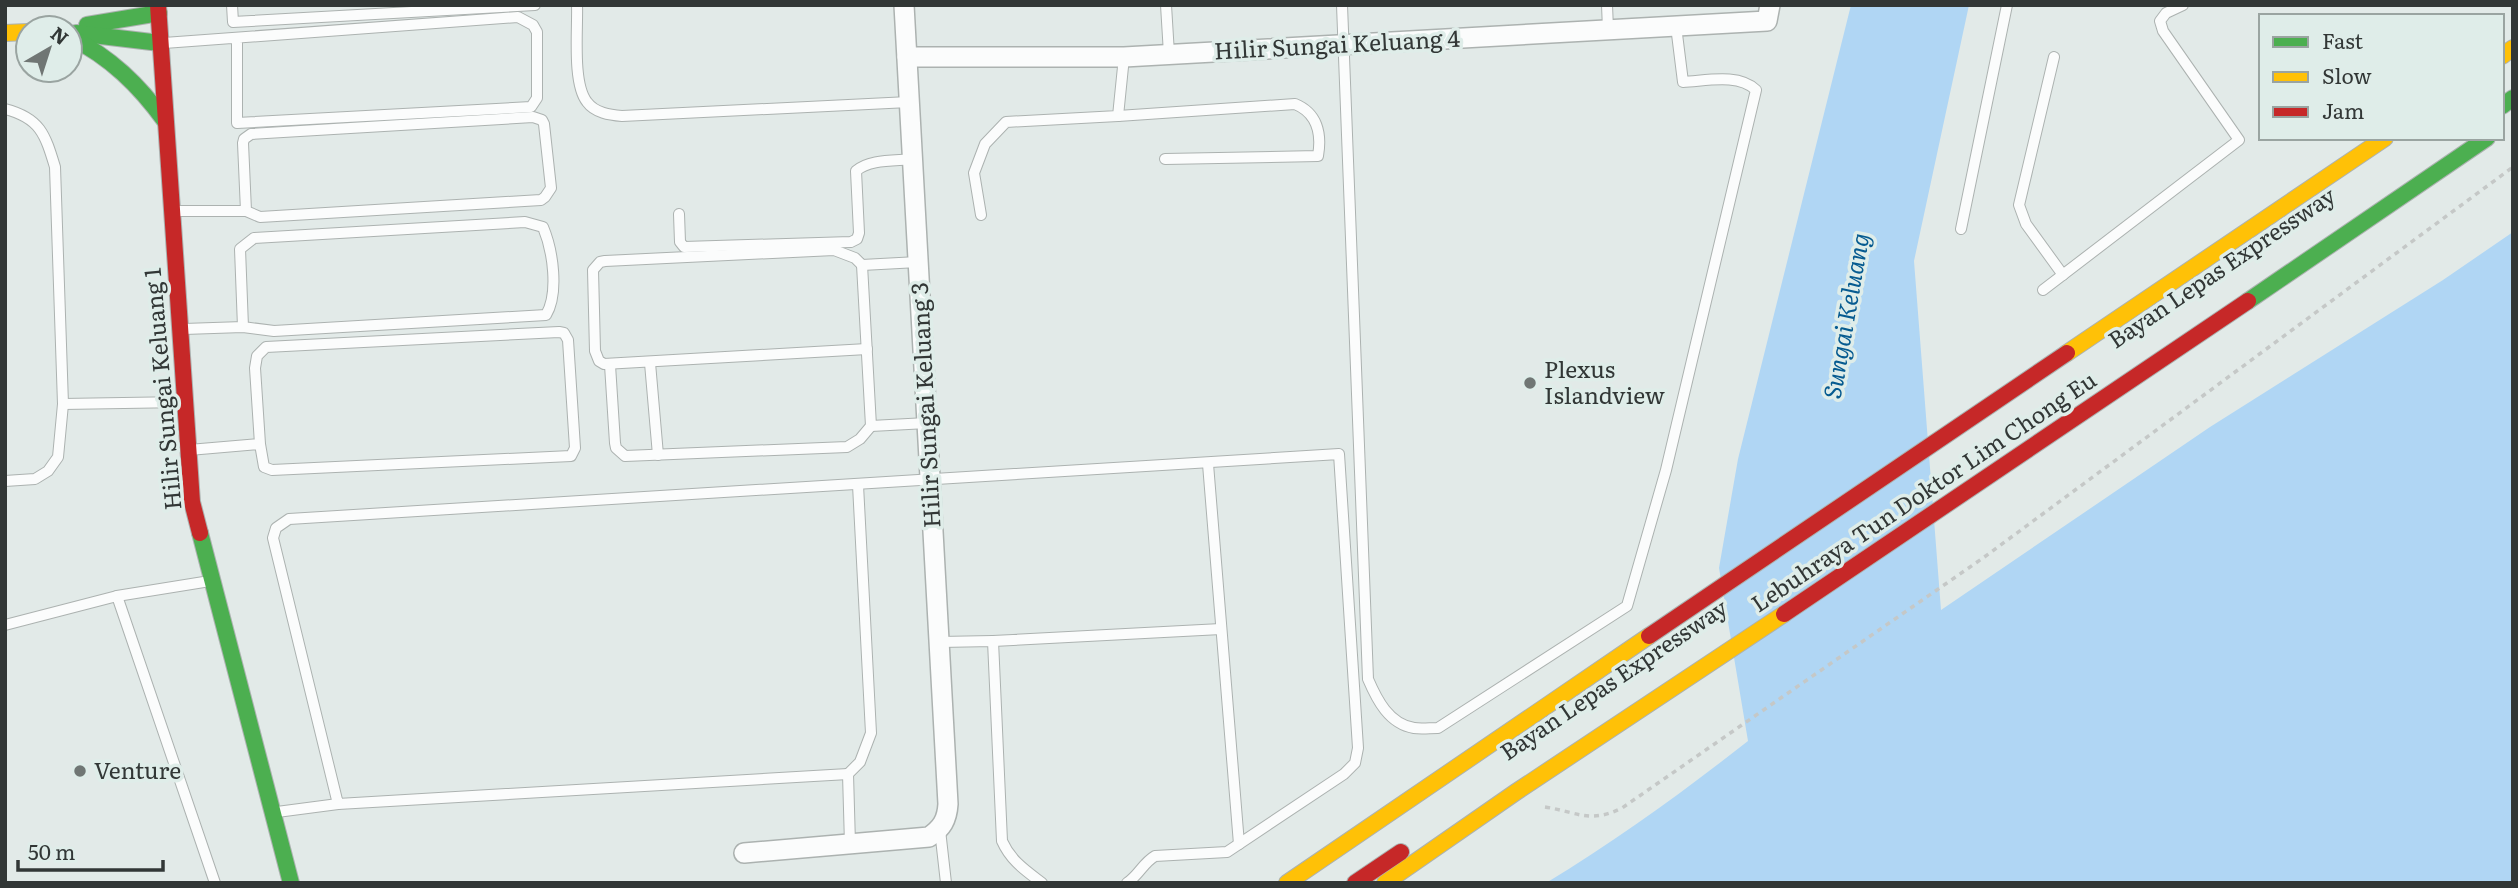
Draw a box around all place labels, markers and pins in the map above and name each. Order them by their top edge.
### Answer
place label: Plexus Islandview [1544,351,1665,411]
marker: Plexus Islandview [1522,375,1538,391]
place label: Venture [94,752,181,786]
marker: Venture [72,763,88,779]

